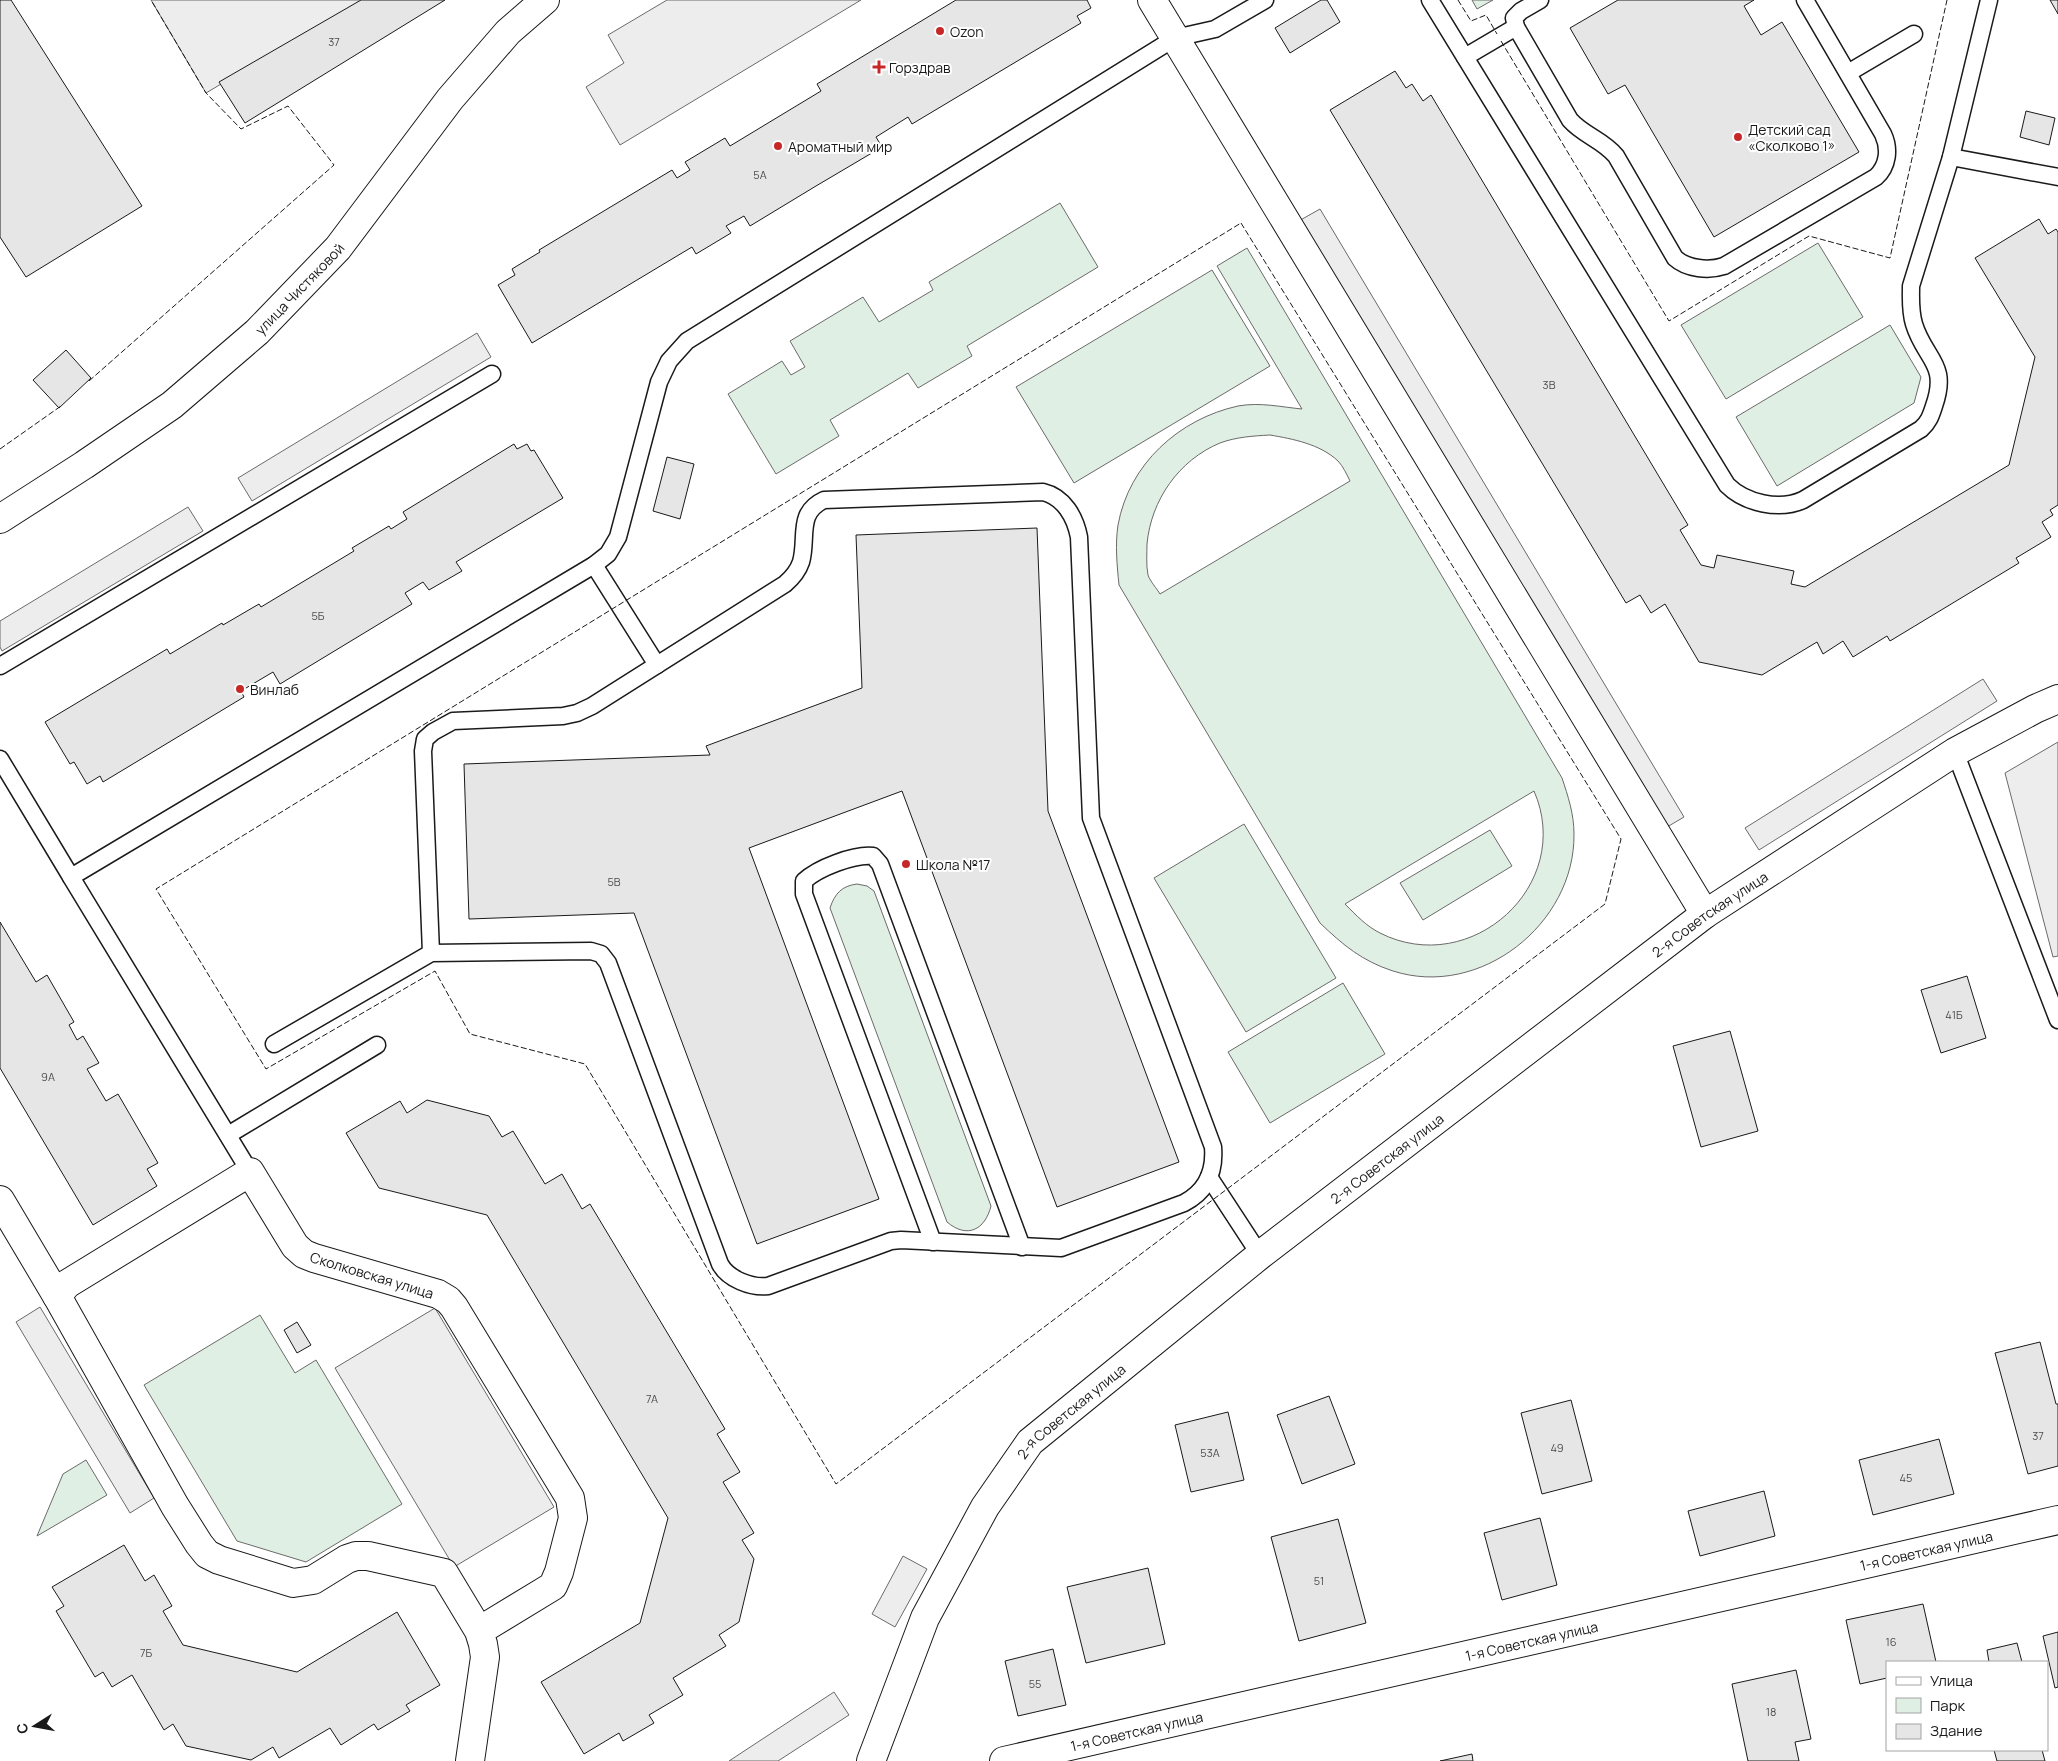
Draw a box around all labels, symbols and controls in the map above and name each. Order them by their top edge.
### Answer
place label: Ozon [950,22,984,41]
marker: Ozon [934,25,946,37]
house number: 37 [328,34,340,49]
place label: Горздрав [889,58,951,77]
marker: Горздрав [873,61,885,73]
place label: Детский сад «Сколково 1» [1748,120,1835,155]
marker: Детский сад «Сколково 1» [1732,131,1744,143]
place label: Ароматный мир [788,137,892,156]
marker: Ароматный мир [772,140,784,152]
house number: 5А [753,167,767,182]
street label: улица Чистяковой [250,239,348,338]
house number: 3В [1543,377,1556,392]
house number: 5Б [312,608,325,623]
place label: Винлаб [250,680,299,699]
marker: Винлаб [234,683,246,695]
place label: Школа №17 [916,855,990,874]
marker: Школа №17 [900,858,912,870]
street label: 2-я Советская улица [1648,866,1771,961]
house number: 5В [607,874,621,889]
house number: 41Б [1945,1007,1963,1022]
house number: 9А [41,1069,55,1084]
street label: 2-я Советская улица [1326,1109,1447,1207]
street label: Сколковская улица [308,1247,436,1303]
street label: 2-я Советская улица [1012,1359,1129,1462]
house number: 7А [646,1391,658,1406]
house number: 37 [2032,1428,2044,1443]
house number: 49 [1550,1440,1564,1455]
house number: 53А [1200,1445,1220,1460]
house number: 45 [1900,1470,1912,1485]
street label: 1-я Советская улица [1858,1526,1994,1574]
house number: 51 [1314,1573,1324,1588]
street label: 1-я Советская улица [1463,1616,1600,1665]
house number: 16 [1885,1634,1897,1649]
house number: 7Б [140,1645,152,1660]
legend [1886,1661,2048,1751]
text: Улица [1930,1670,1973,1691]
house number: 55 [1029,1676,1041,1691]
text: Парк [1930,1695,1966,1716]
north arrow [10,1701,60,1751]
house number: 18 [1766,1704,1776,1719]
street label: 1-я Советская улица [1068,1706,1205,1755]
text: Здание [1930,1720,1983,1741]
text: С [11,1722,32,1735]

